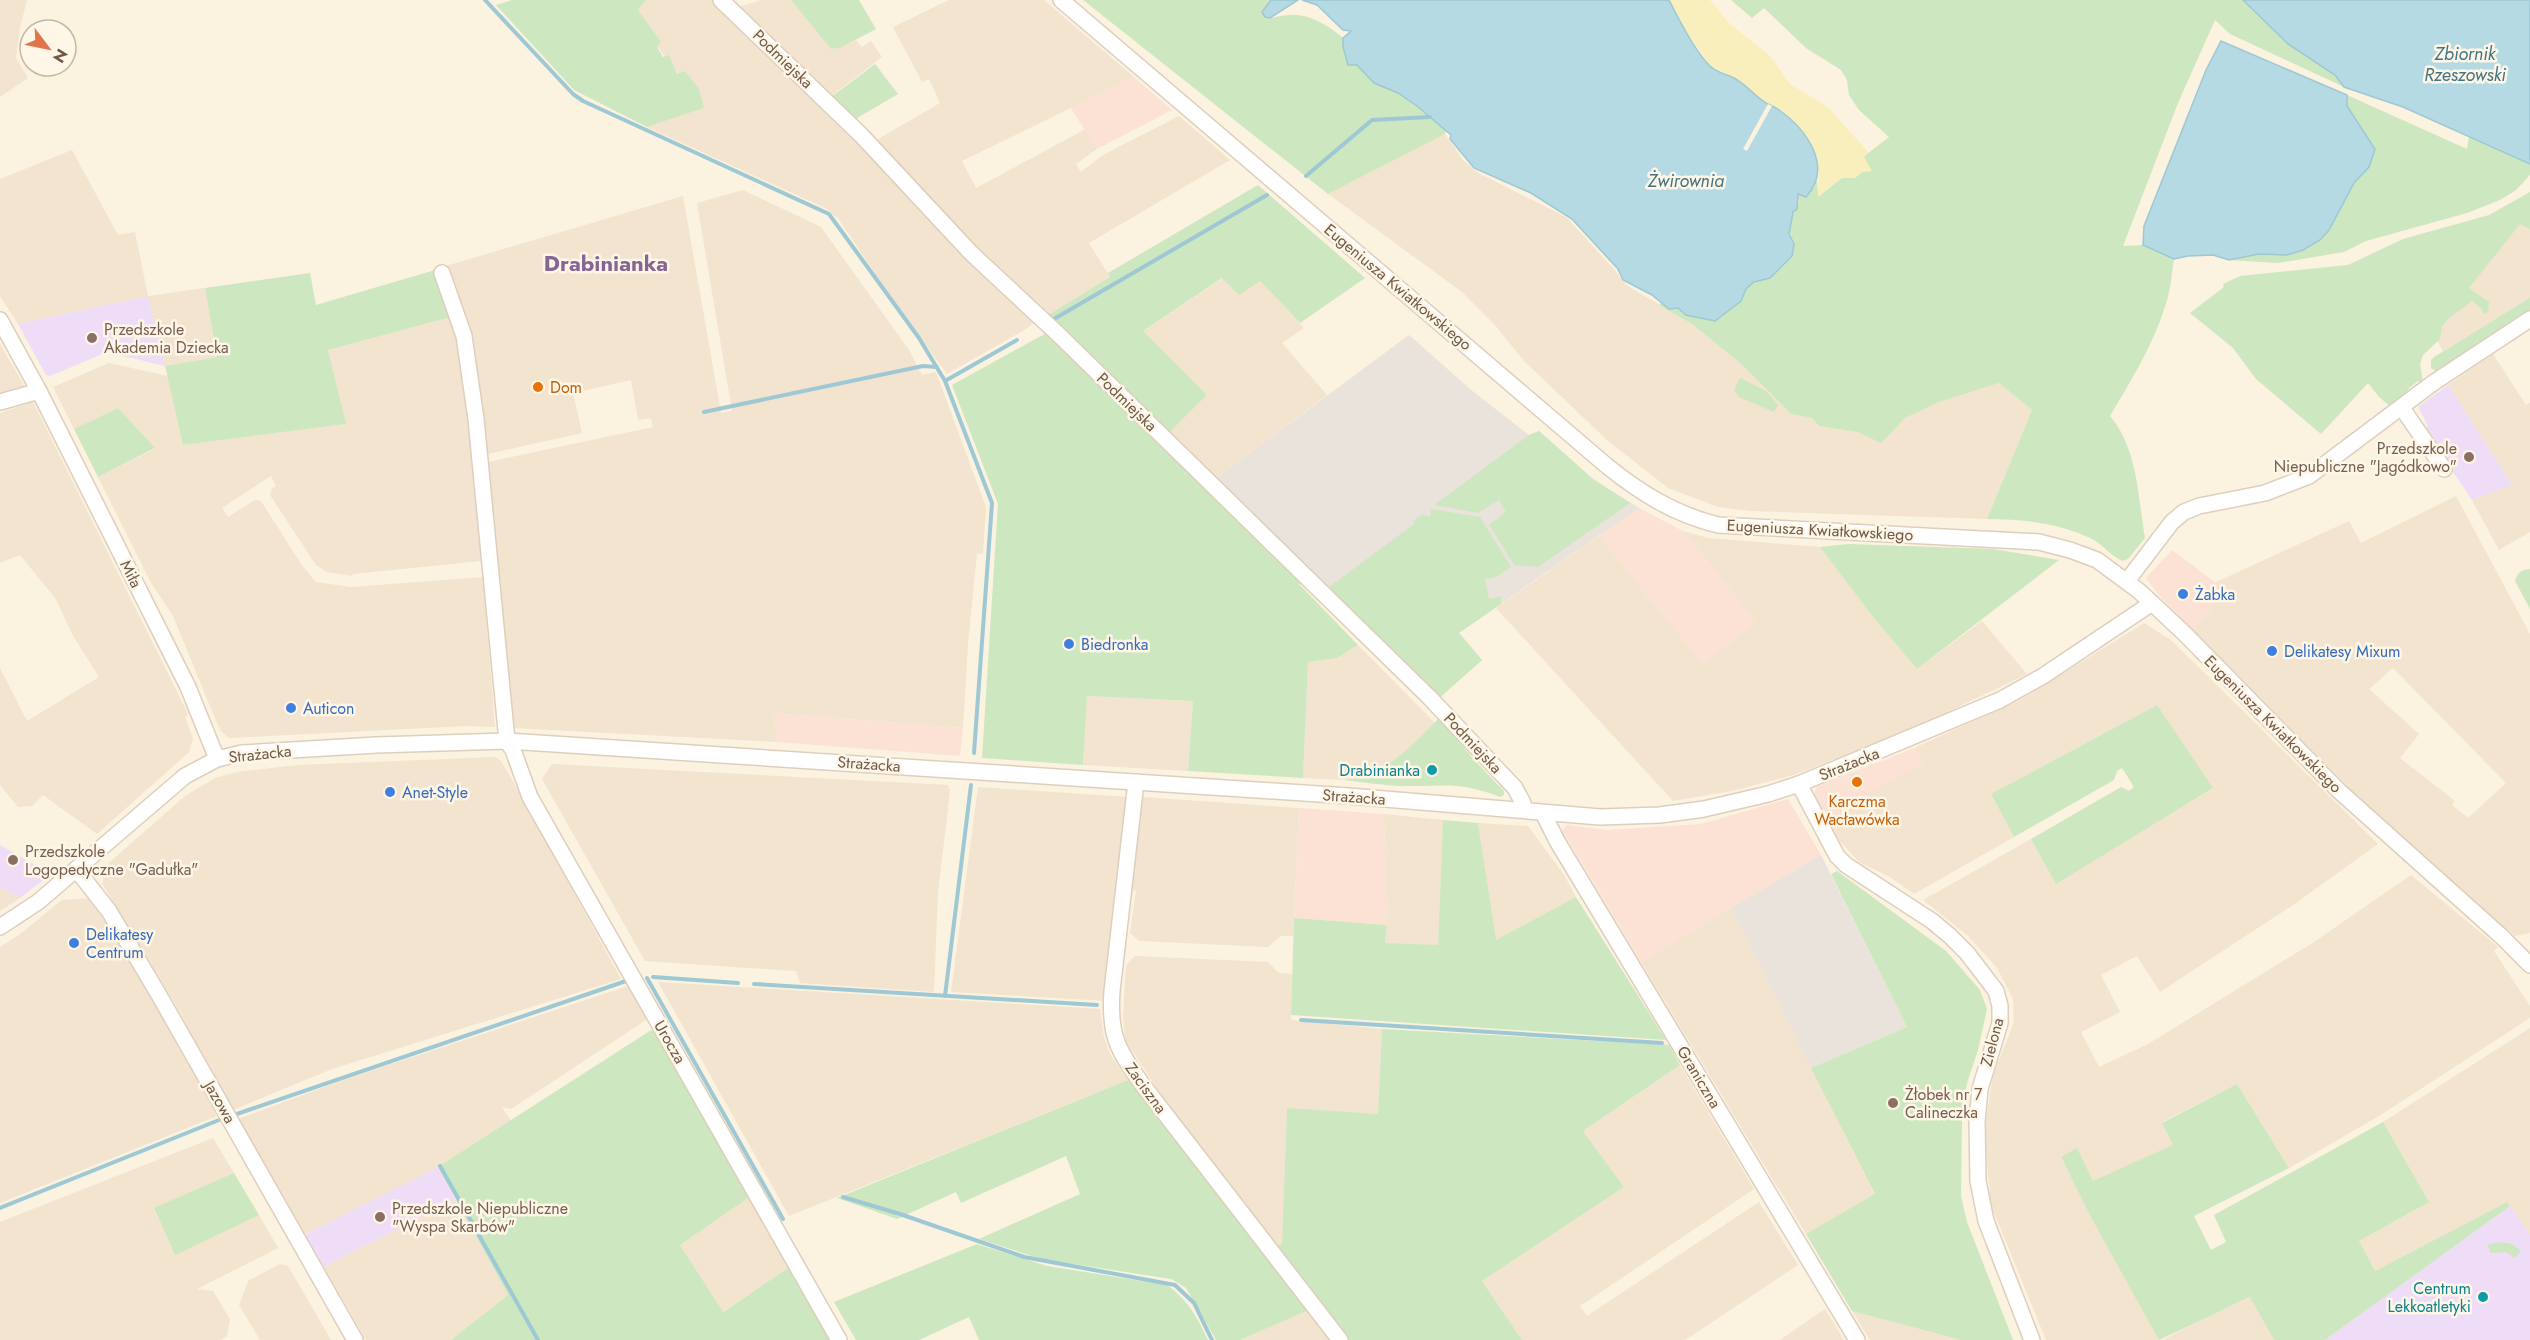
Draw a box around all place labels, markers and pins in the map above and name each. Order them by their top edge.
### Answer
place label: Przedszkole Akademia Dziecka [104,318,229,359]
marker: Przedszkole Akademia Dziecka [85,331,99,345]
place label: Dom [550,376,582,399]
marker: Dom [531,380,545,394]
place label: Przedszkole Niepubliczne "Jagódkowo" [2274,437,2457,478]
marker: Przedszkole Niepubliczne "Jagódkowo" [2462,450,2476,464]
place label: Żabka [2195,583,2235,606]
marker: Żabka [2176,587,2190,601]
place label: Biedronka [1081,633,1149,656]
marker: Biedronka [1062,637,1076,651]
place label: Delikatesy Mixum [2284,640,2401,663]
marker: Delikatesy Mixum [2265,644,2279,658]
place label: Auticon [303,697,354,720]
marker: Auticon [284,701,298,715]
place label: Drabinianka [1339,759,1420,782]
marker: Drabinianka [1425,763,1439,777]
marker: Karczma Wacławówka [1850,775,1864,789]
place label: Anet-Style [402,781,468,804]
marker: Anet-Style [383,785,397,799]
place label: Karczma Wacławówka [1814,790,1900,831]
place label: Przedszkole Logopedyczne "Gadułka" [25,840,198,881]
marker: Przedszkole Logopedyczne "Gadułka" [6,853,20,867]
place label: Delikatesy Centrum [86,923,154,964]
marker: Delikatesy Centrum [67,936,81,950]
place label: Żłobek nr 7 Calineczka [1905,1083,1983,1124]
marker: Żłobek nr 7 Calineczka [1886,1096,1900,1110]
place label: Przedszkole Niepubliczne "Wyspa Skarbów" [392,1197,568,1238]
marker: Przedszkole Niepubliczne "Wyspa Skarbów" [373,1210,387,1224]
place label: Centrum Lekkoatletyki [2387,1277,2471,1318]
marker: Centrum Lekkoatletyki [2476,1290,2490,1304]

